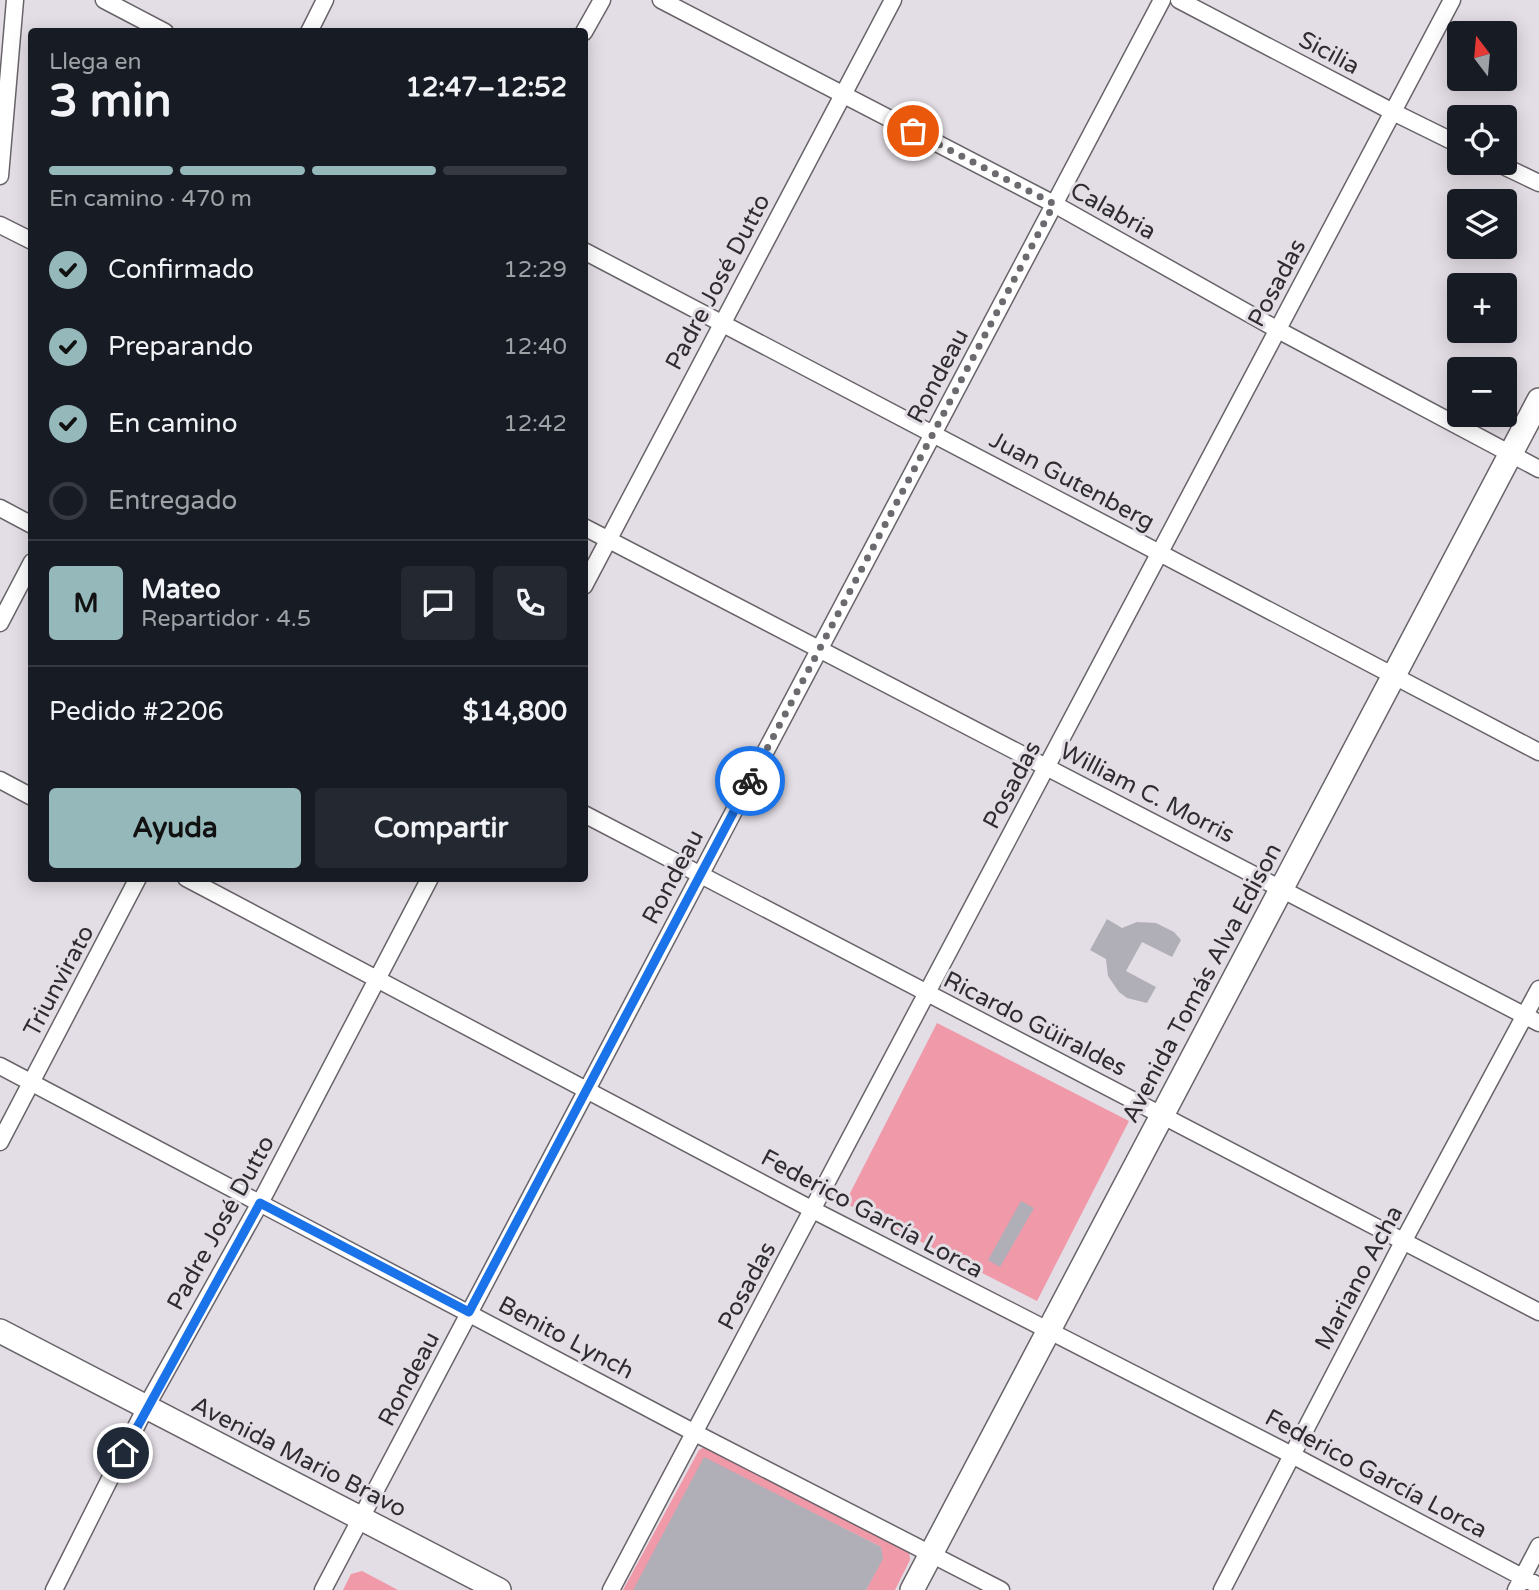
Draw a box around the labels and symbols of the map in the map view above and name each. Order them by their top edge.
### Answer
north arrow [1447,21,1517,91]
street label: Sicilia [1294,25,1364,81]
pin [883,101,943,161]
street label: Calabria [1065,176,1161,246]
street label: Padre José Dutto [659,189,777,375]
street label: Posadas [1242,234,1312,332]
street label: Rondeau [901,324,975,428]
street label: Juan Gutenberg [984,425,1160,537]
street label: Posadas [977,736,1047,834]
street label: William C. Morris [1055,736,1239,850]
courier [715,746,785,816]
street label: Rondeau [636,825,710,929]
street label: Avenida Tomás Alva Edison [1116,838,1288,1128]
street label: Triunvirato [18,920,100,1042]
street label: Ricardo Güiraldes [939,965,1131,1083]
street label: Padre José Dutto [161,1131,281,1315]
street label: Federico García Lorca [756,1143,988,1285]
street label: Mariano Acha [1309,1201,1409,1355]
street label: Posadas [712,1237,782,1335]
street label: Benito Lynch [493,1290,639,1386]
street label: Rondeau [372,1327,446,1431]
street label: Avenida Mario Bravo [187,1390,411,1524]
street label: Federico García Lorca [1260,1403,1492,1545]
pin [93,1423,153,1483]

